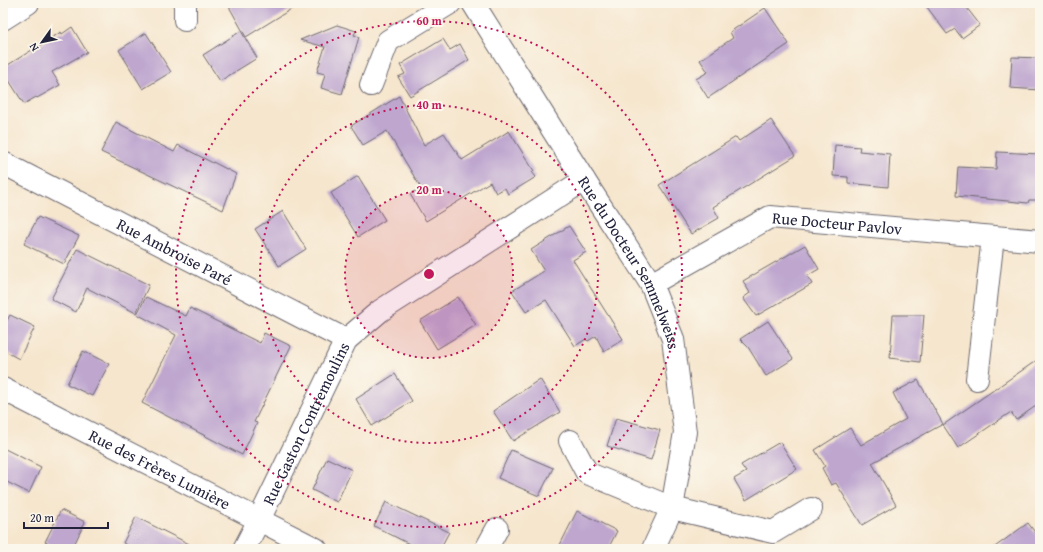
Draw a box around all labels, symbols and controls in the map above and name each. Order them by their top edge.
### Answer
text: 60 m [416,12,442,29]
north arrow [22,22,62,62]
text: N [25,39,42,55]
text: 40 m [416,96,442,113]
street label: Rue du Docteur Semmelweiss [572,171,686,351]
text: 20 m [416,181,442,198]
street label: Rue Docteur Pavlov [771,205,903,241]
street label: Rue Ambroise Paré [113,212,236,291]
centre of rings [422,267,436,281]
street label: Rue Gaston Contremoulins [256,338,355,509]
street label: Rue des Frères Lumière [85,423,235,515]
scale bar [24,504,108,530]
text: 20 m [30,509,54,526]

